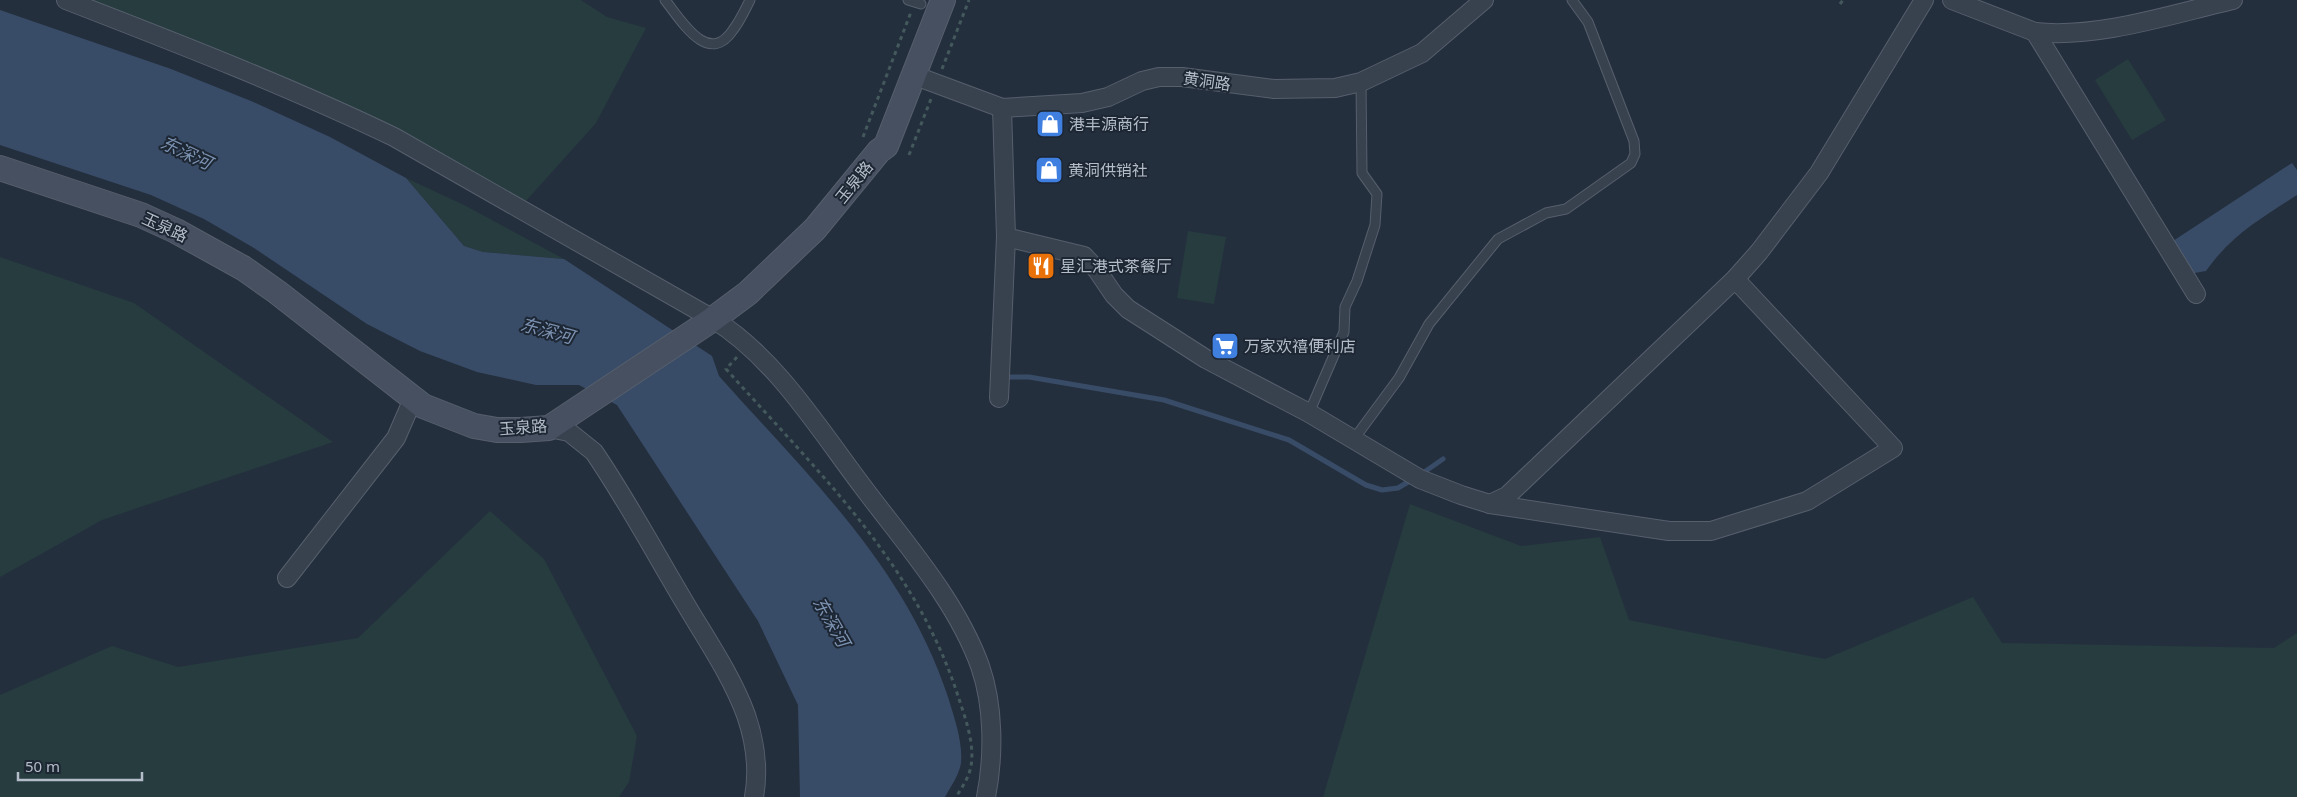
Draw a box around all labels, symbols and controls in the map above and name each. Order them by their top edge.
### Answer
street label: 黄洞路 [1182,67,1232,95]
shop icon: 港丰源商行 [1035,109,1065,139]
place label: 港丰源商行 [1069,113,1149,135]
water label: 东深河 [157,130,219,176]
shop icon: 黄洞供销社 [1034,155,1064,185]
street label: 玉泉路 [830,156,878,208]
place label: 黄洞供销社 [1068,159,1148,181]
street label: 玉泉路 [139,207,191,247]
restaurant icon: 星汇港式茶餐厅 [1026,251,1056,281]
place label: 星汇港式茶餐厅 [1060,255,1172,277]
water label: 东深河 [518,311,579,349]
supermarket icon: 万家欢禧便利店 [1210,331,1240,361]
place label: 万家欢禧便利店 [1244,335,1356,357]
street label: 玉泉路 [498,414,548,440]
water label: 东深河 [808,592,857,653]
scale bar [18,750,141,782]
text: 50 m [25,756,60,776]

